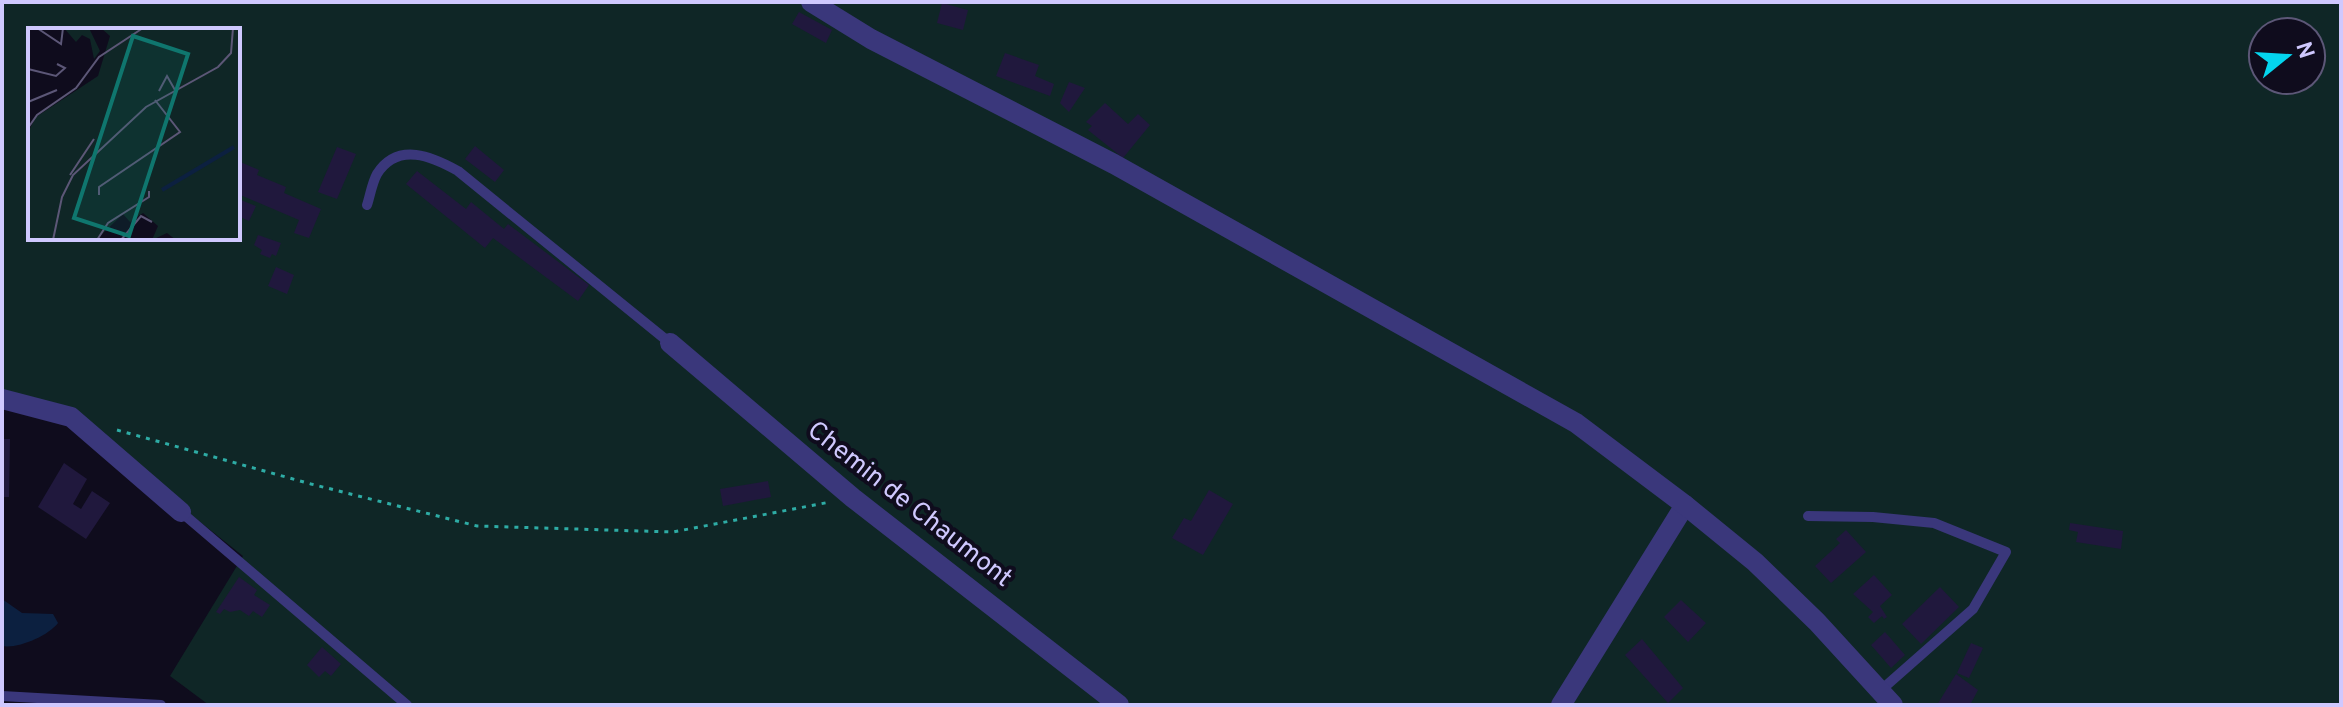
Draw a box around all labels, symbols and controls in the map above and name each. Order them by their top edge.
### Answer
north arrow [2247,16,2327,96]
inset map [28,28,240,240]
text: N [2288,39,2319,62]
street label: Chemin de Chaumont [800,415,1018,595]

